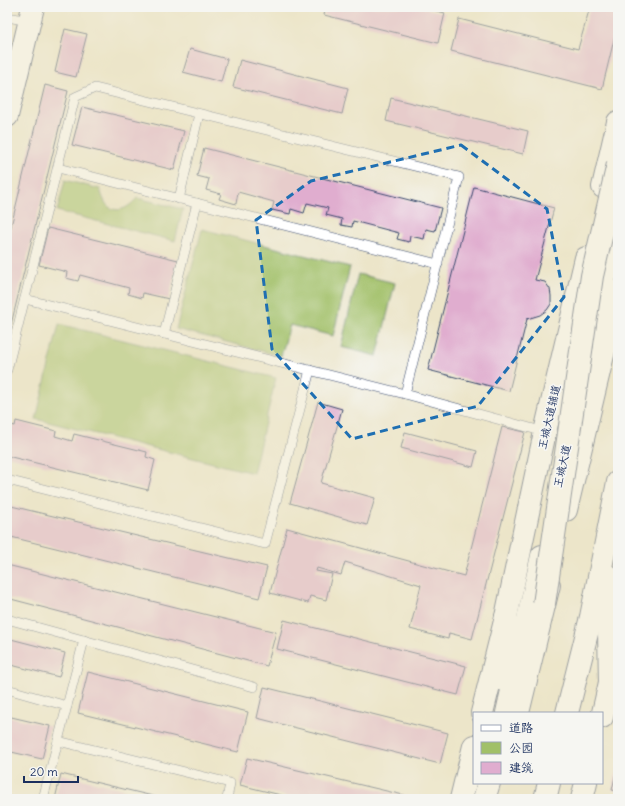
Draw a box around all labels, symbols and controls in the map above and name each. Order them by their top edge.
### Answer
street label: 王城大道辅道 [535,383,563,451]
street label: 王城大道 [550,443,574,489]
legend [473,712,603,784]
text: 道路 [509,720,533,735]
text: 公园 [509,740,533,755]
scale bar [24,758,78,784]
text: 建筑 [509,760,533,775]
text: 20 m [30,764,58,779]

